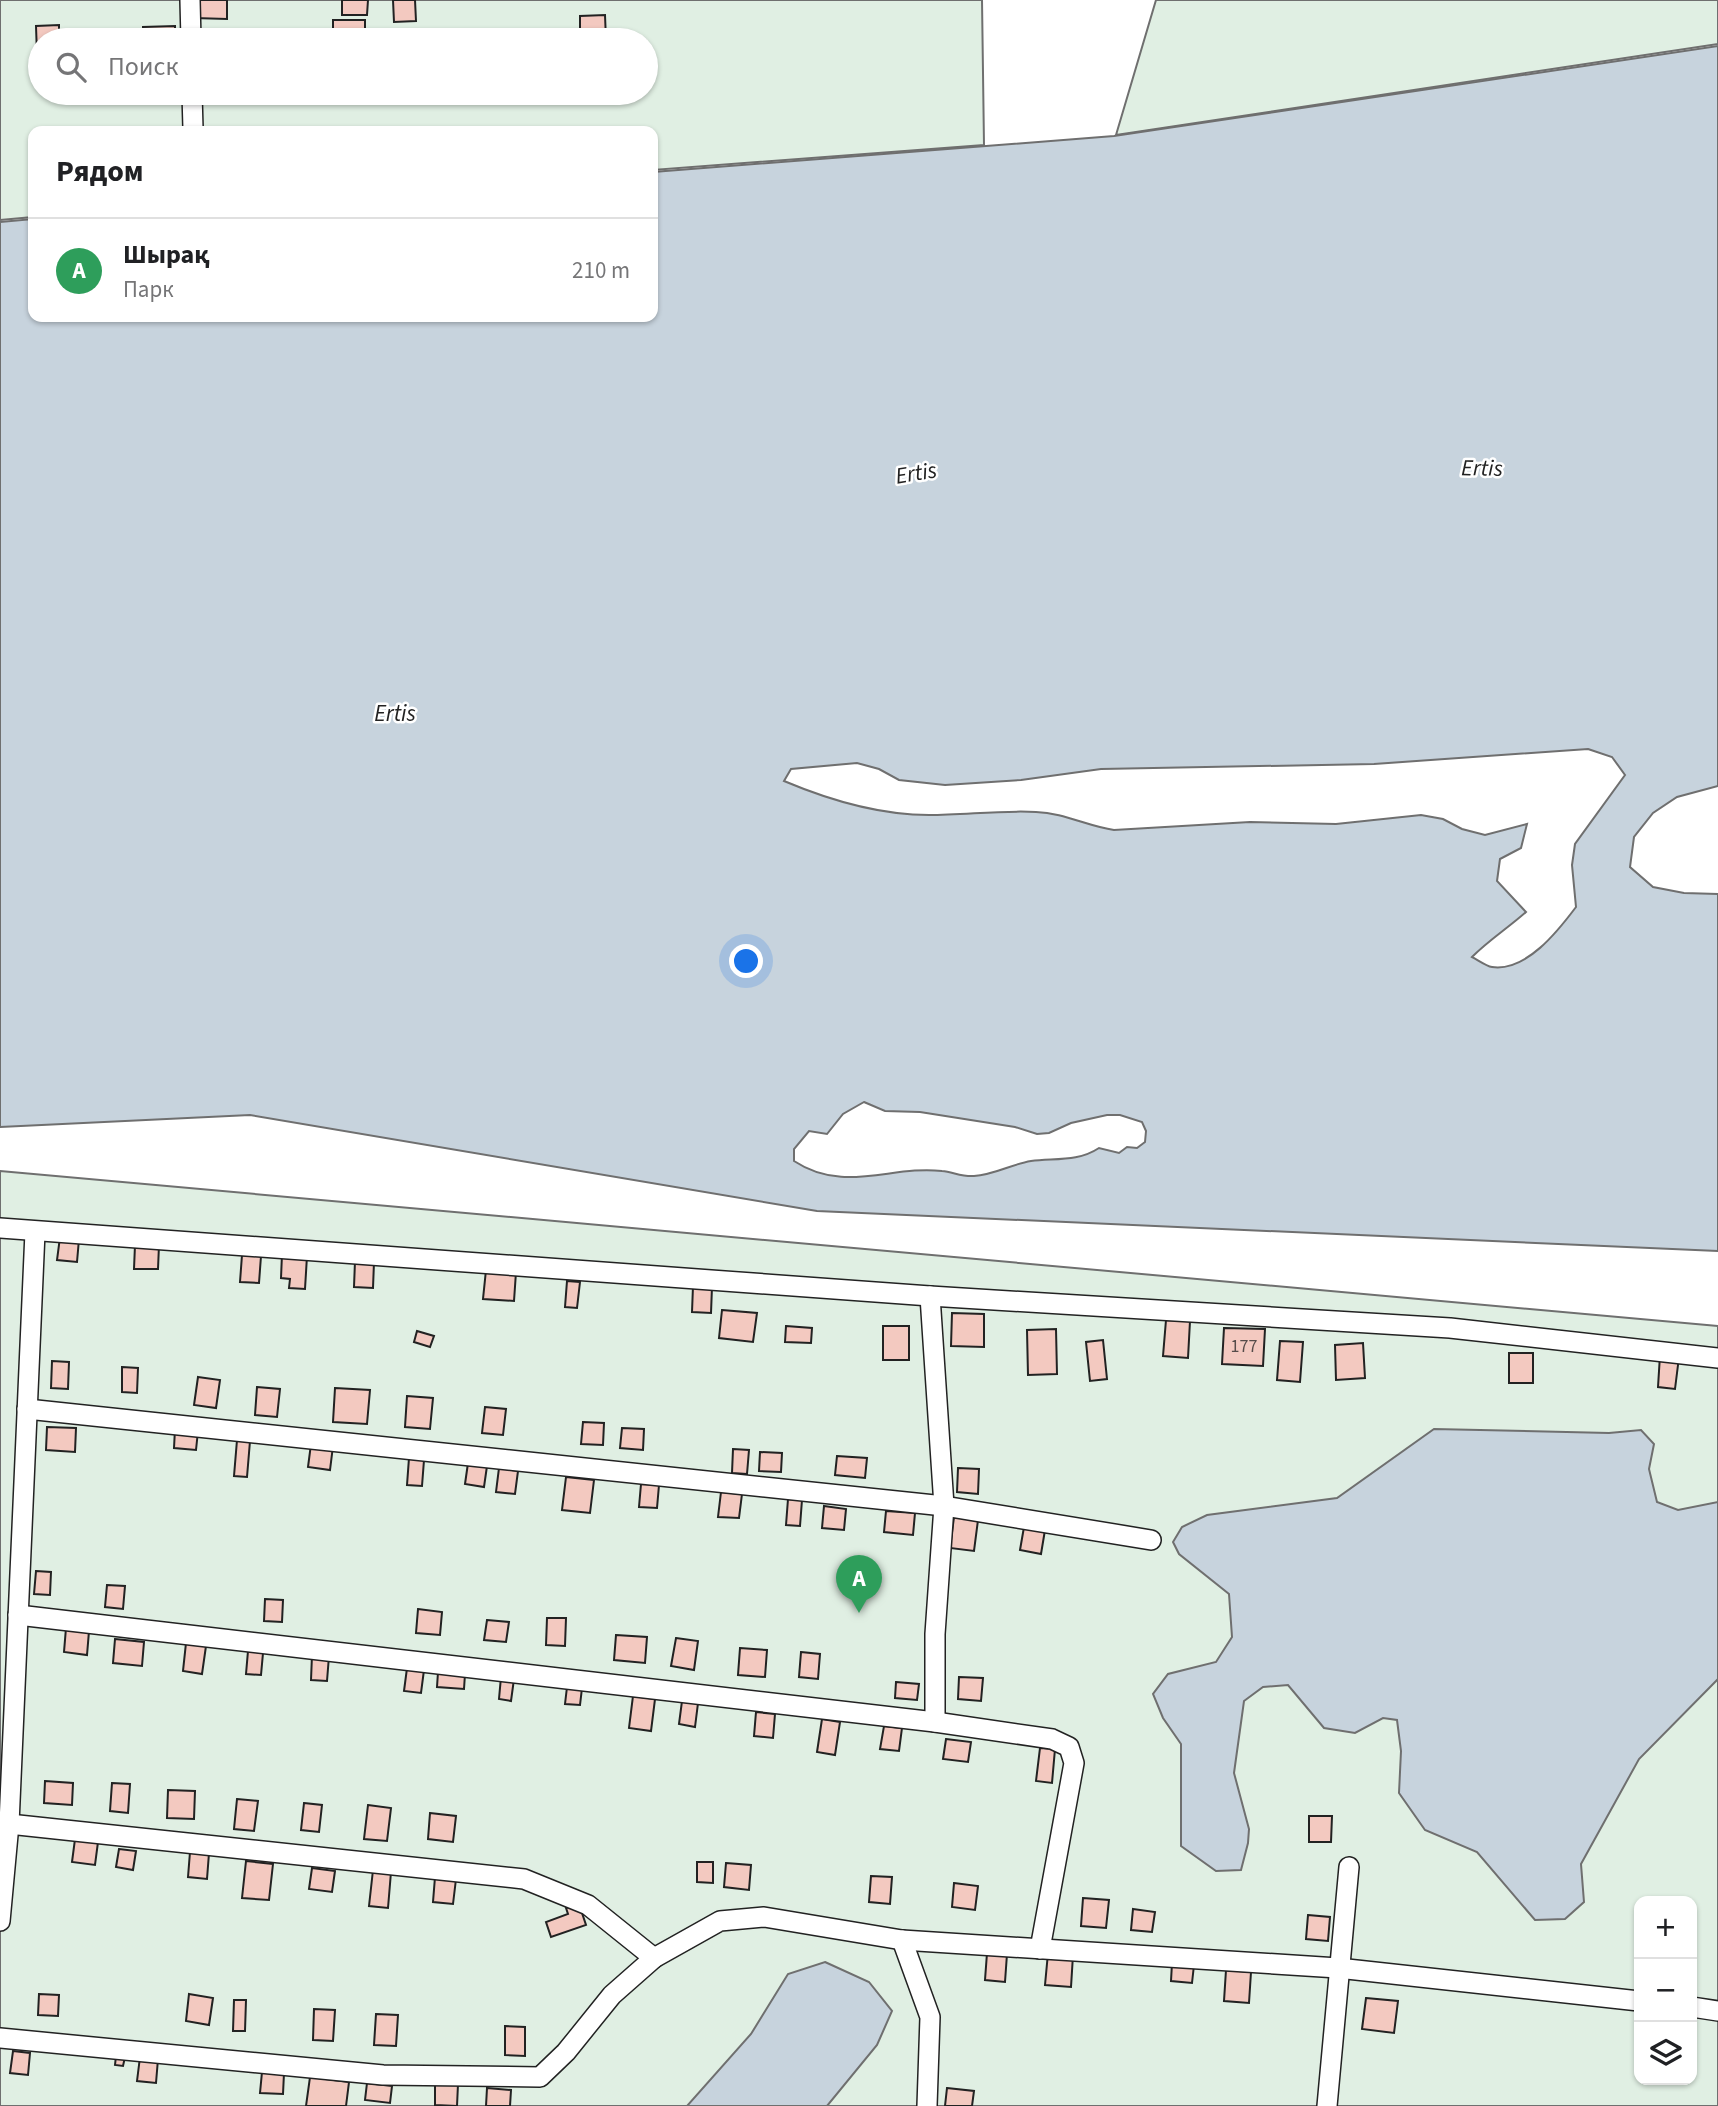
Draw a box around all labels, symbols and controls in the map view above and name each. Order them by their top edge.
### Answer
search box [28,28,658,105]
icon: search [52,48,90,86]
text: Поиск [108,48,178,85]
text: Рядом [56,150,144,193]
text: Шырақ [123,236,210,273]
text: A [72,254,86,287]
text: 210 m [572,254,630,287]
text: Парк [123,273,174,306]
water label: Ertis [1461,451,1503,485]
water label: Ertis [893,453,939,493]
water label: Ertis [374,697,416,730]
your location [729,944,763,978]
house number: 177 [1231,1334,1257,1359]
pin: A [836,1555,882,1613]
map controls [1634,1896,1697,2085]
button: + [1634,1896,1697,1959]
button: − [1634,1959,1697,2022]
button: layers [1634,2022,1697,2085]

